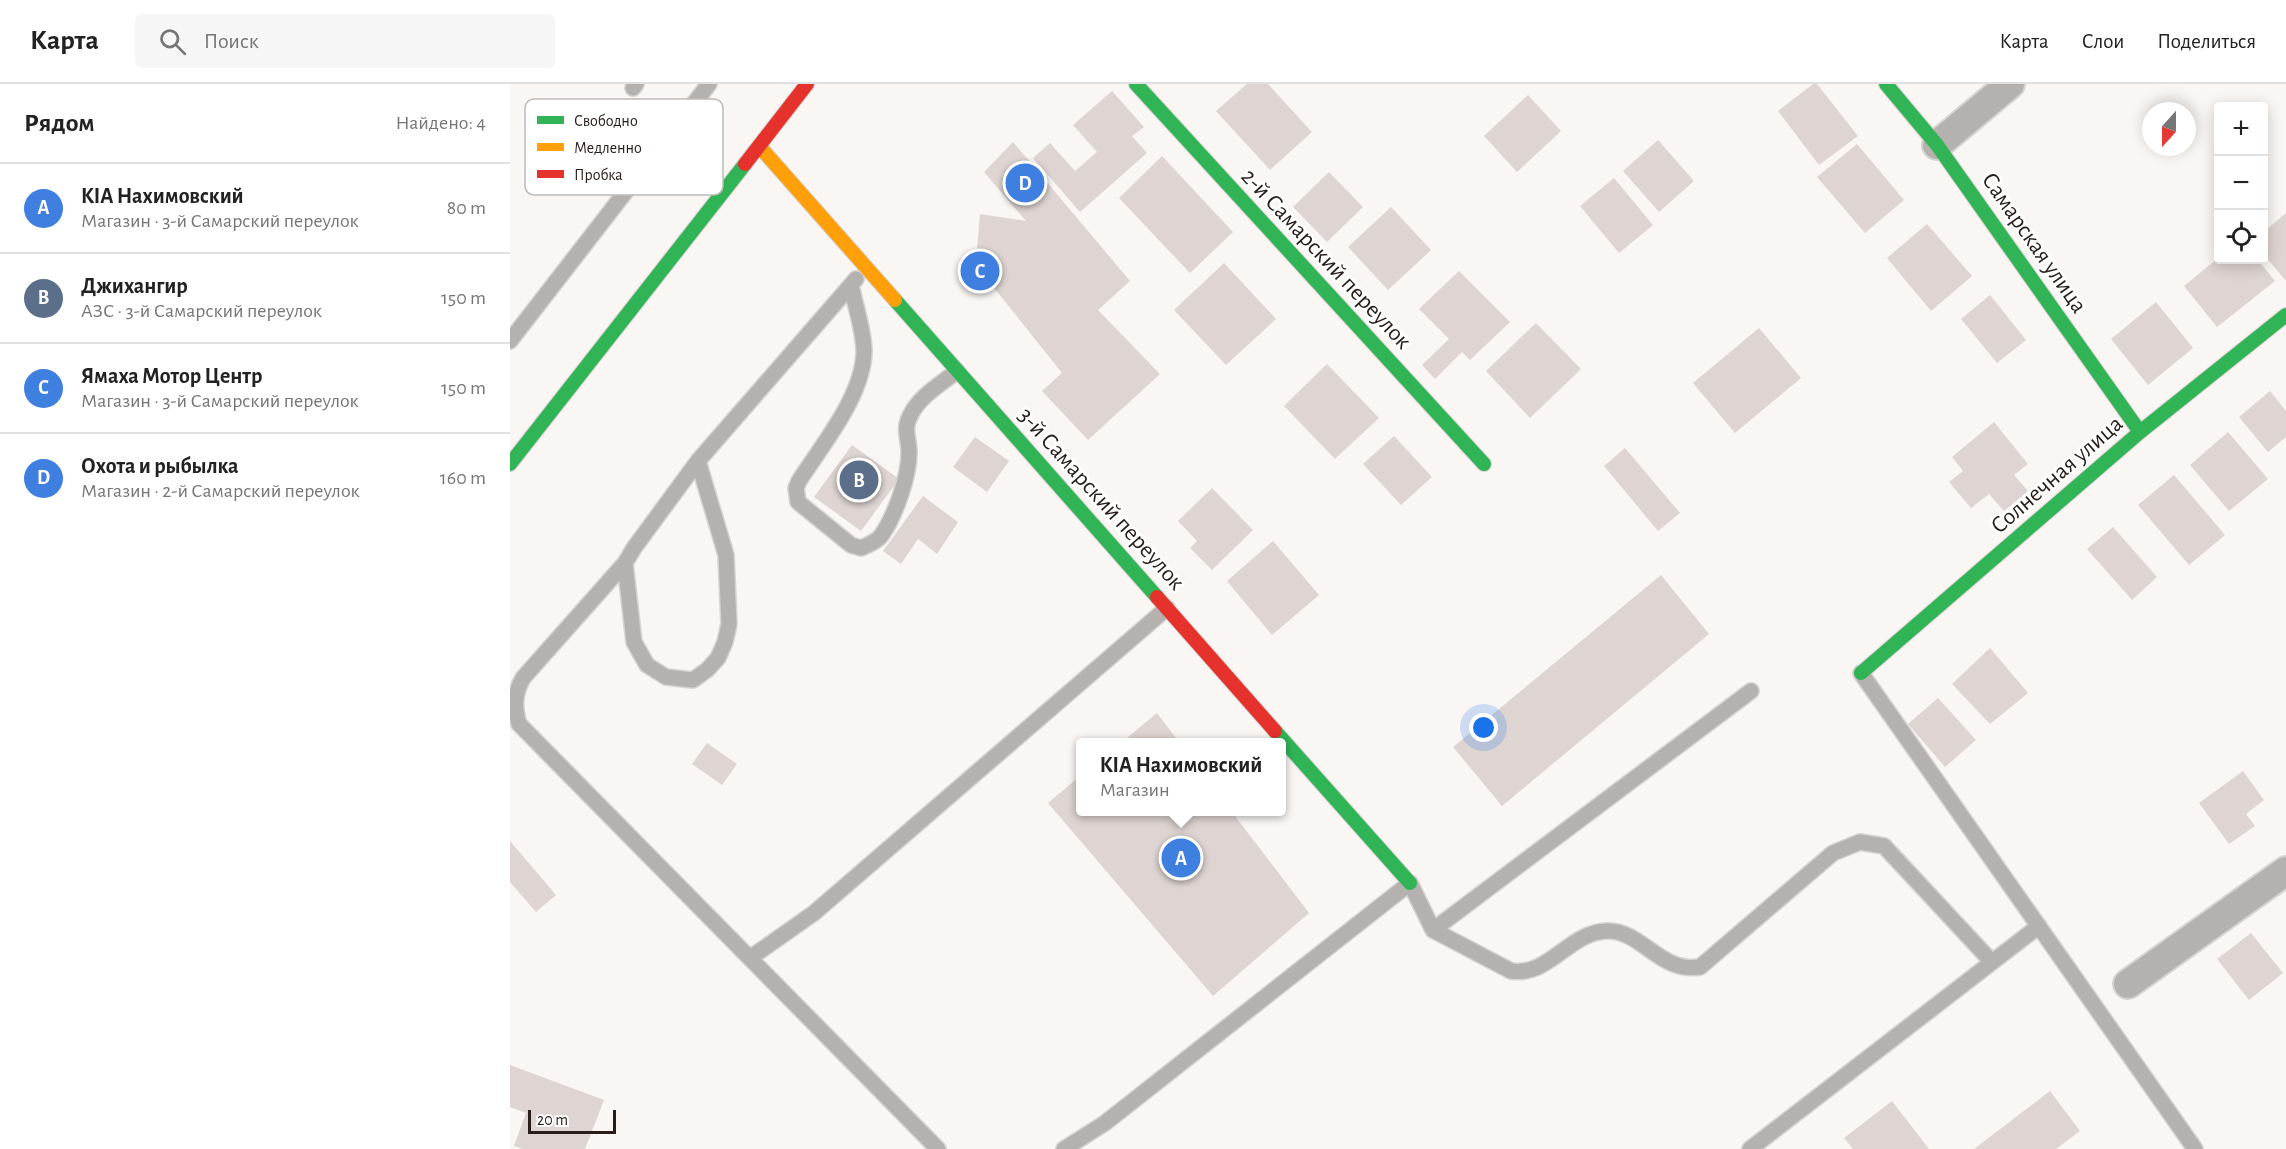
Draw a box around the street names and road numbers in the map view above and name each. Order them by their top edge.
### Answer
street label: 2-й Самарский переулок [1236,164,1416,354]
street label: Самарская улица [1977,168,2091,318]
street label: 3-й Самарский переулок [1013,403,1189,595]
street label: Солнечная улица [1987,412,2128,538]

